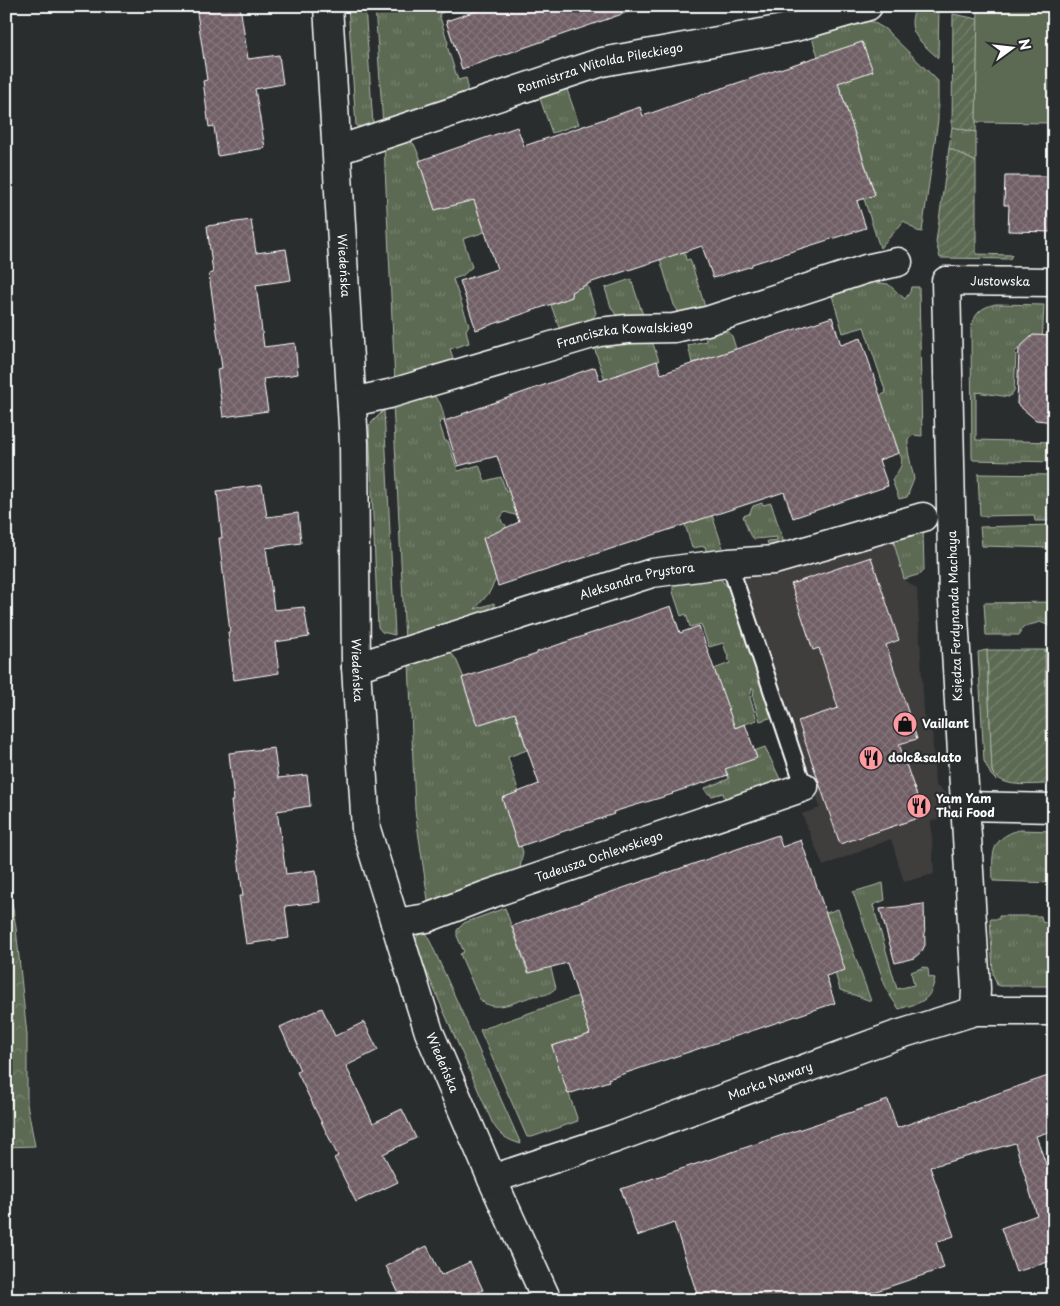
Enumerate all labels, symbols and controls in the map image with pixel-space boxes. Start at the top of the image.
north arrow [988,22,1038,72]
text: N [1013,36,1037,53]
street label: Rotmistrza Witolda Pileckiego [515,38,684,98]
street label: Wiedeńska [334,233,355,298]
street label: Justowska [970,271,1031,290]
street label: Franciszka Kowalskiego [554,314,694,352]
street label: Księdza Ferdynanda Machaya [942,530,966,702]
street label: Aleksandra Prystora [577,558,696,604]
street label: Wiedeńska [348,638,368,703]
shop icon: Vaillant [892,711,918,737]
place label: Vaillant [922,714,969,732]
restaurant icon: dolc&salato [858,745,884,771]
place label: dolc&salato [888,748,961,766]
place label: Yam Yam Thai Food [936,789,995,821]
restaurant icon: Yam Yam Thai Food [906,793,932,819]
street label: Tadeusza Ochlewskiego [533,826,665,886]
street label: Wiedeńska [422,1029,464,1096]
street label: Marka Nawary [725,1057,815,1104]

